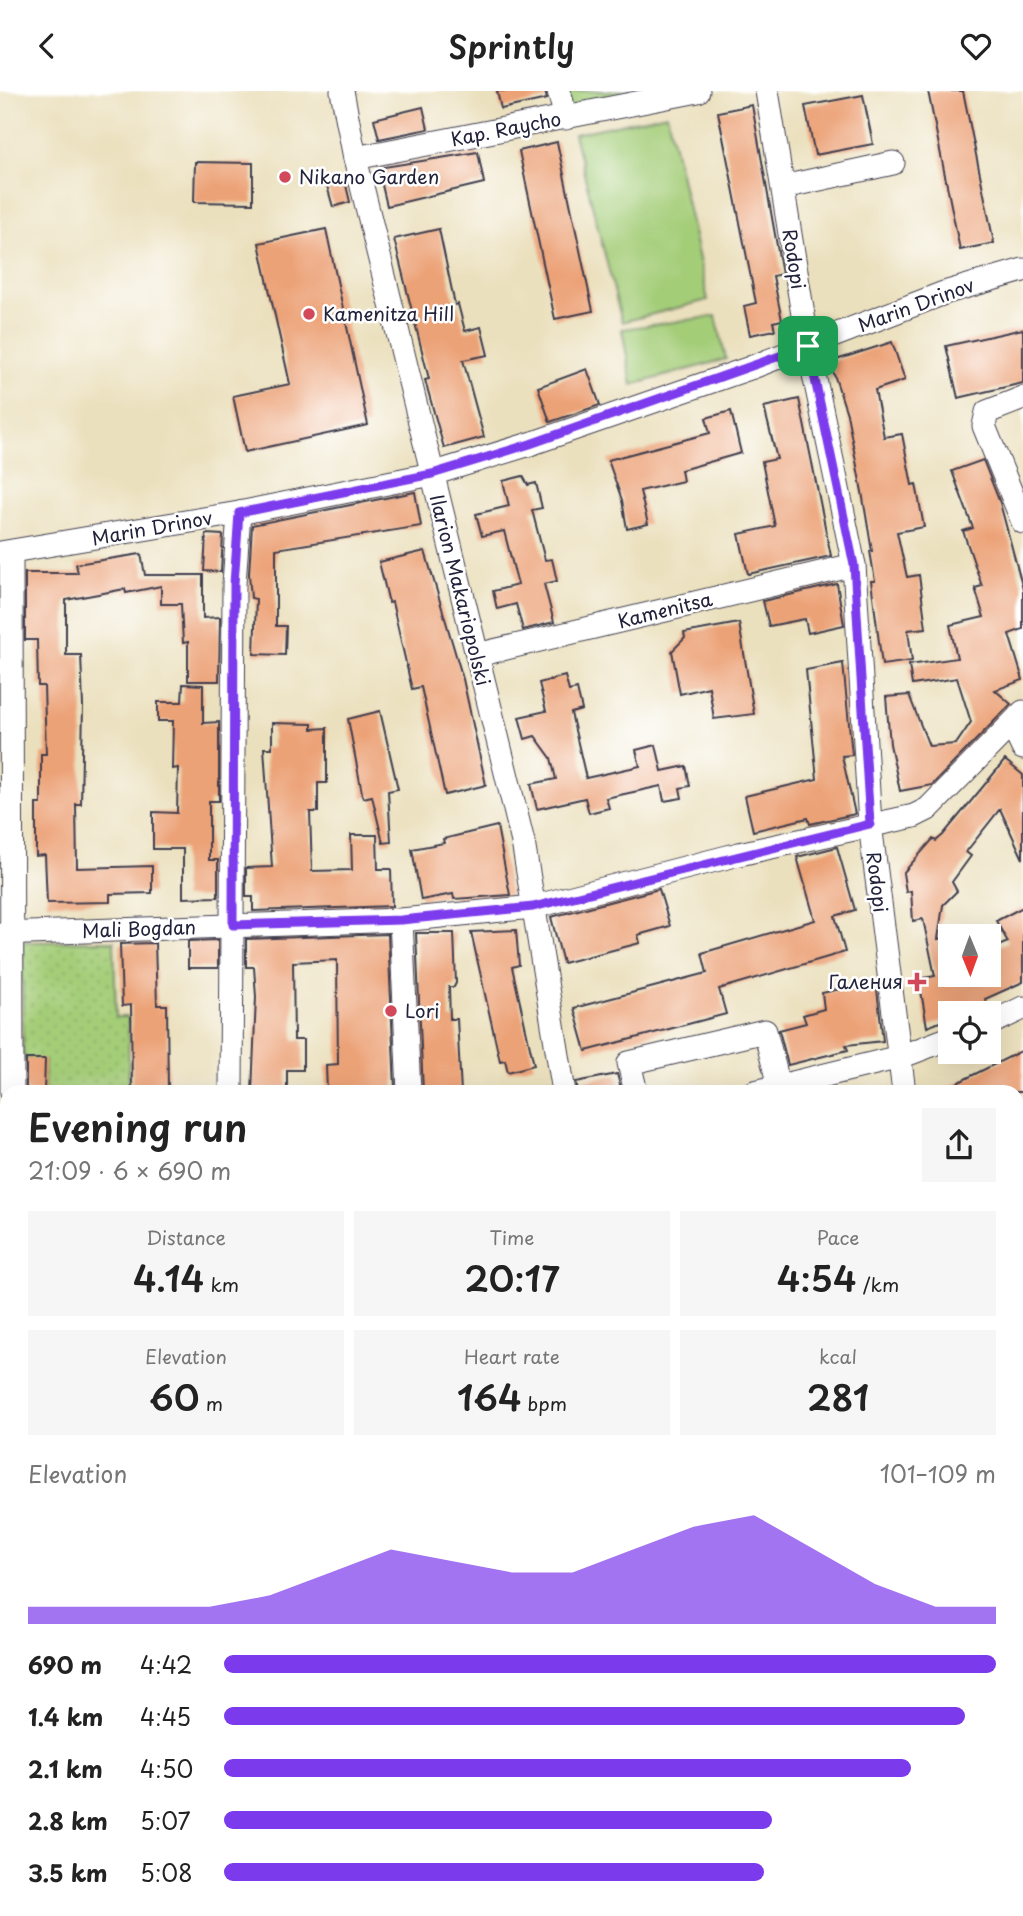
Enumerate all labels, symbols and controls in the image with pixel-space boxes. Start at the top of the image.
text: Sprintly [448,22,575,70]
icon: back [28,27,66,65]
icon: heart [957,27,995,65]
street label: Kap. Raycho [448,104,563,152]
place label: Nikano Garden [299,162,439,190]
marker: Nikano Garden [277,169,293,185]
street label: Rodopi [776,227,814,291]
street label: Marin Drinov [854,270,978,338]
place label: Kamenitza Hill [323,299,454,327]
marker: Kamenitza Hill [301,306,317,322]
pin [778,316,838,376]
icon: arrive [789,327,827,365]
street label: Ilarion Makariopolski [424,491,498,688]
street label: Marin Drinov [89,503,215,551]
street label: Kamenitsa [615,584,715,634]
street label: Rodopi [860,850,896,914]
street label: Mali Bogdan [82,912,196,944]
north arrow [938,924,1001,987]
map controls [938,924,1001,1064]
place label: Галения [828,967,903,995]
marker: Галения [909,974,925,990]
place label: Lori [405,996,440,1024]
button: locate [938,1001,1001,1064]
marker: Lori [383,1003,399,1019]
text: Evening run [28,1098,247,1155]
button: share [922,1108,996,1182]
text: 21:09 · 6 × 690 m [28,1153,231,1188]
text: Distance [146,1223,226,1251]
text: Time [490,1223,534,1251]
text: Pace [817,1223,859,1251]
text: 4.14 [133,1251,204,1304]
text: 20:17 [464,1251,560,1304]
text: 4:54 [777,1251,857,1304]
text: km [204,1270,239,1298]
text: /km [857,1270,899,1298]
text: Elevation [145,1342,227,1370]
text: Heart rate [464,1342,560,1370]
text: kcal [819,1342,857,1370]
text: 60 [149,1370,199,1423]
text: 164 [457,1370,521,1423]
text: 281 [807,1370,869,1423]
text: m [199,1389,223,1417]
text: bpm [521,1389,567,1417]
text: Elevation [28,1456,127,1491]
text: 101–109 m [880,1456,996,1491]
text: 690 m [28,1647,102,1682]
text: 4:42 [140,1647,192,1682]
text: 1.4 km [28,1699,103,1734]
text: 4:45 [140,1699,191,1734]
text: 2.1 km [28,1751,103,1786]
text: 4:50 [140,1751,193,1786]
text: 2.8 km [28,1803,108,1838]
text: 5:07 [140,1803,191,1838]
text: 3.5 km [28,1855,108,1890]
text: 5:08 [140,1855,193,1890]

